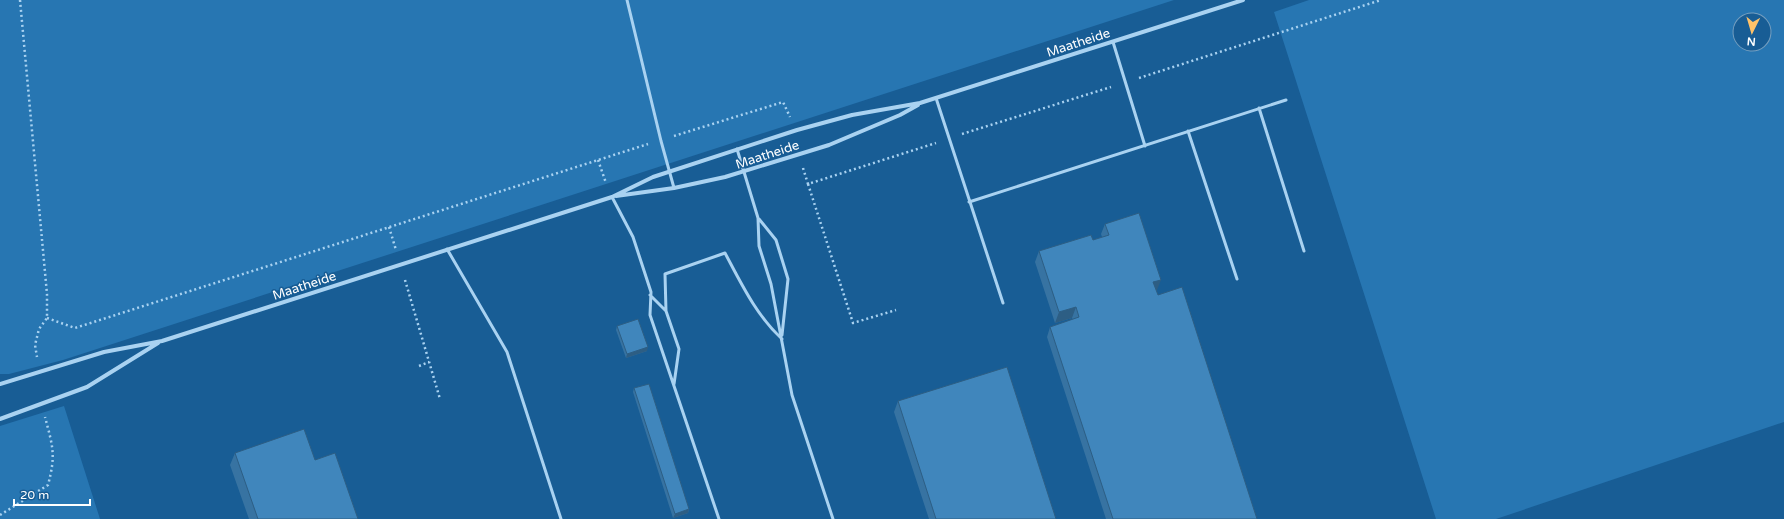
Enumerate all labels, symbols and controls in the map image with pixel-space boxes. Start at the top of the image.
north arrow [1732,12,1772,52]
street label: Maatheide [1044,25,1112,61]
text: N [1746,35,1756,48]
street label: Maatheide [733,137,801,173]
street label: Maatheide [270,268,338,304]
scale bar [14,481,90,507]
text: 20 m [20,488,49,502]

